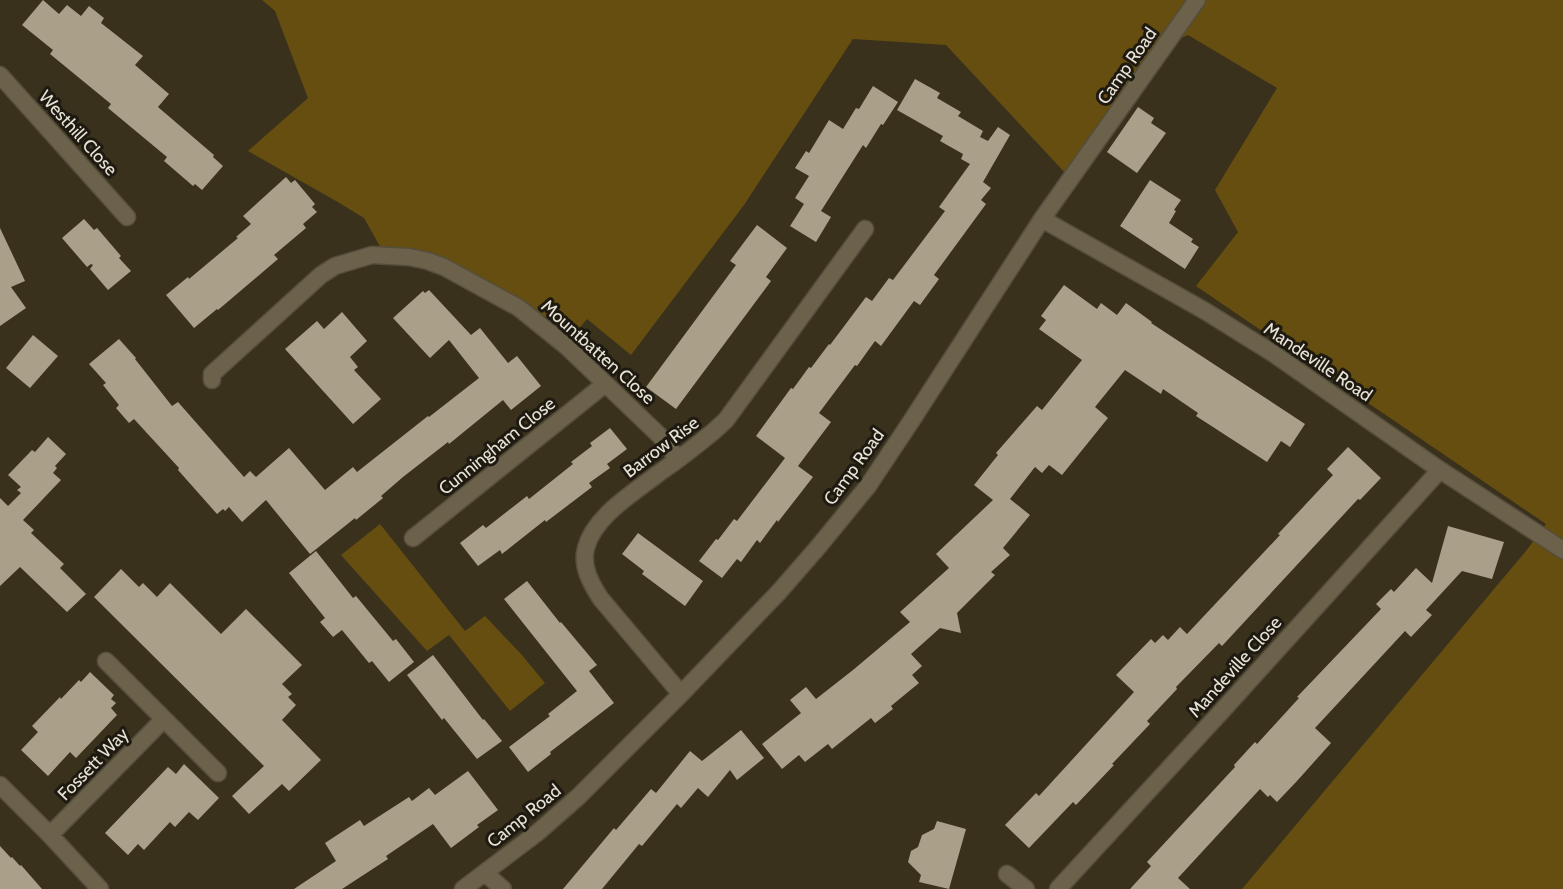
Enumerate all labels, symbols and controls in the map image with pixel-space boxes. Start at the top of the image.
street label: Camp Road [1093,23,1161,109]
street label: Westhill Close [34,86,122,180]
street label: Mountbatten Close [537,295,659,409]
street label: Mandeville Road [1260,318,1376,406]
street label: Cunningham Close [434,392,560,500]
street label: Barrow Rise [619,412,703,482]
street label: Camp Road [819,425,889,509]
street label: Mandeville Close [1184,612,1286,722]
street label: Fossett Way [53,723,133,805]
street label: Camp Road [483,780,565,852]

